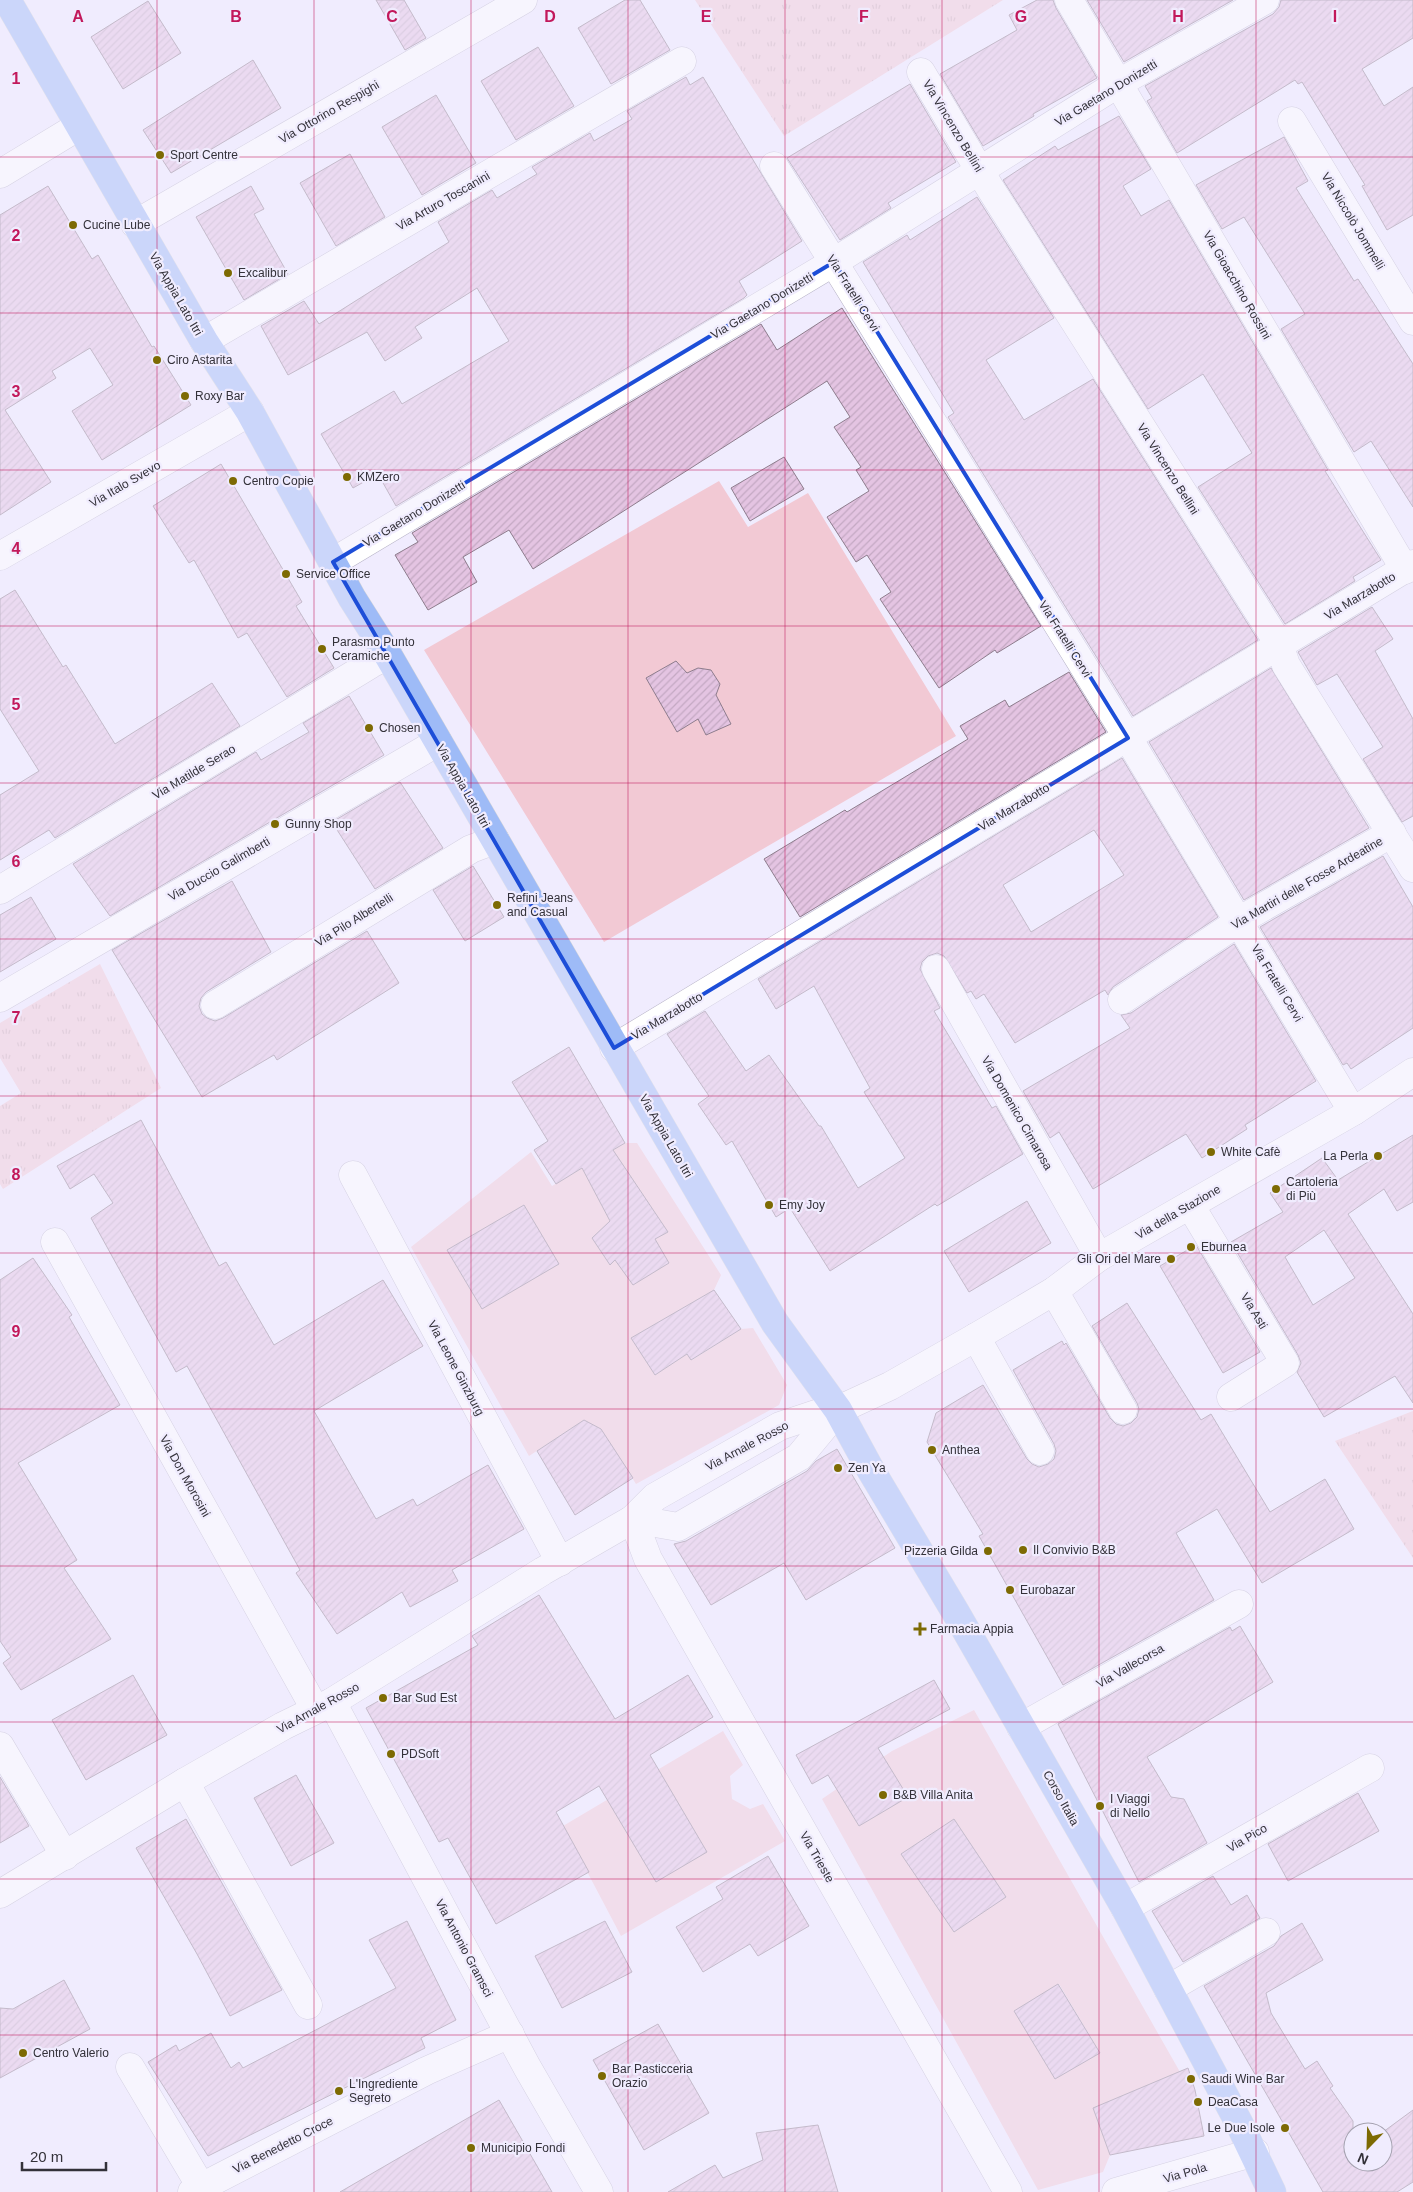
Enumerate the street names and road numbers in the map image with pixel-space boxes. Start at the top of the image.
street label: Via Gaetano Donizetti [1052,57,1160,129]
street label: Via Vincenzo Bellini [920,77,986,175]
street label: Via Ottorino Respighi [276,78,382,146]
street label: Via Arturo Toscanini [394,169,492,233]
street label: Via Niccolò Jommelli [1319,170,1387,272]
street label: Via Gioacchino Rossini [1200,228,1274,342]
street label: Via Appia Lato Itri [146,250,206,338]
street label: Via Fratelli Cervi [824,252,882,334]
street label: Via Gaetano Donizetti [708,270,816,342]
street label: Via Vincenzo Bellini [1134,421,1202,517]
street label: Via Italo Svevo [87,458,163,510]
street label: Via Gaetano Donizetti [360,478,468,550]
street label: Via Marzabotto [1322,569,1398,623]
street label: Via Fratelli Cervi [1036,598,1094,680]
street label: Via Matilde Serao [150,741,238,802]
street label: Via Appia Lato Itri [433,742,493,830]
street label: Via Marzabotto [976,780,1052,834]
street label: Via Duccio Galimberti [166,834,272,904]
street label: Via Martiri delle Fosse Ardeatine [1229,834,1385,932]
street label: Via Pilo Albertelli [312,890,396,950]
street label: Via Fratelli Cervi [1248,942,1306,1024]
street label: Via Marzabotto [629,989,705,1043]
street label: Via Domenico Cimarosa [979,1054,1056,1173]
street label: Via Appia Lato Itri [636,1092,696,1180]
street label: Via della Stazione [1133,1182,1223,1242]
street label: Via Asti [1238,1290,1270,1332]
street label: Via Leone Ginzburg [425,1318,487,1418]
street label: Via Arnale Rosso [703,1418,791,1474]
street label: Via Don Morosini [157,1433,213,1519]
street label: Via Vallecorsa [1094,1641,1167,1691]
street label: Via Arnale Rosso [274,1679,362,1736]
street label: Corso Italia [1040,1768,1082,1828]
street label: Via Pico [1225,1821,1270,1855]
street label: Via Trieste [797,1829,837,1885]
street label: Via Antonio Gramsci [432,1897,496,1999]
street label: Via Benedetto Croce [231,2114,336,2176]
street label: Via Pola [1162,2160,1209,2186]

